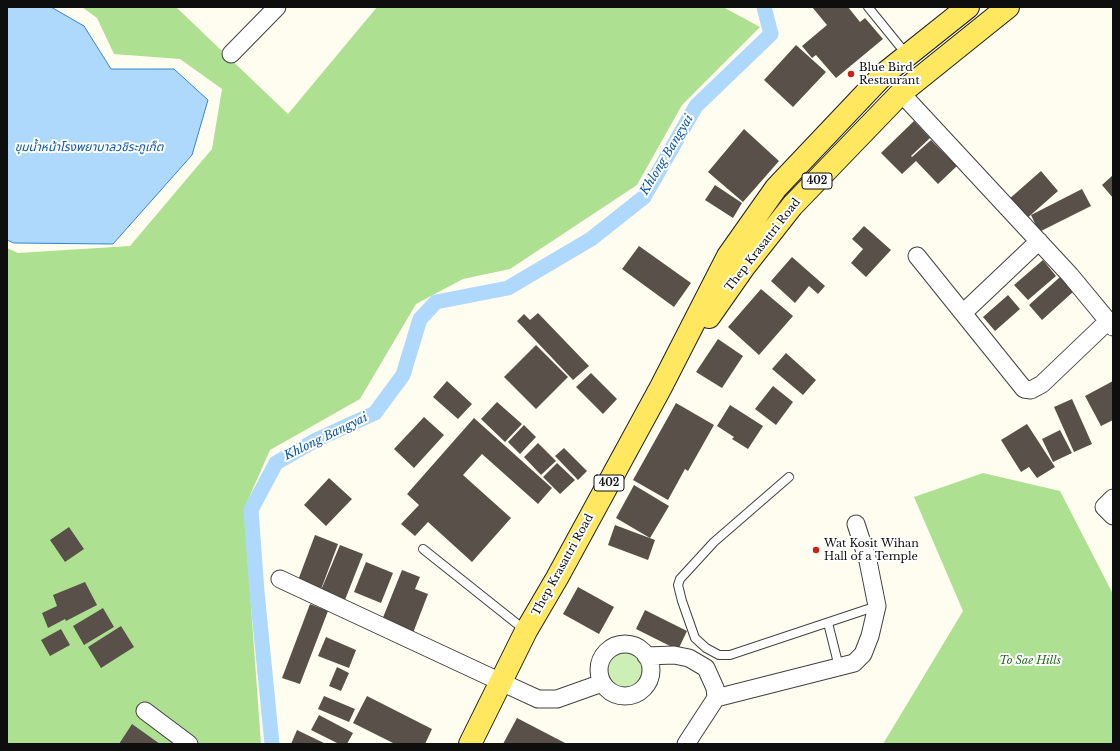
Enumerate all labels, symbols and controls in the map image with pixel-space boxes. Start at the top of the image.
place label: Blue Bird Restaurant [859,61,920,87]
marker: Blue Bird Restaurant [846,69,856,79]
water label: Khlong Bangyai [637,112,697,198]
water label: ขุมน้ำหน้าโรงพยาบาลวชิระภูเก็ต [15,141,163,155]
road number: 402 [802,173,832,189]
street label: Thep Krasattri Road [723,196,803,294]
water label: Khlong Bangyai [282,411,370,463]
road number: 402 [594,475,624,491]
street label: Thep Krasattri Road [530,512,596,618]
place label: Wat Kosit Wihan Hall of a Temple [824,537,919,563]
marker: Wat Kosit Wihan Hall of a Temple [811,545,821,555]
park label: To Sae Hills [999,654,1061,668]

